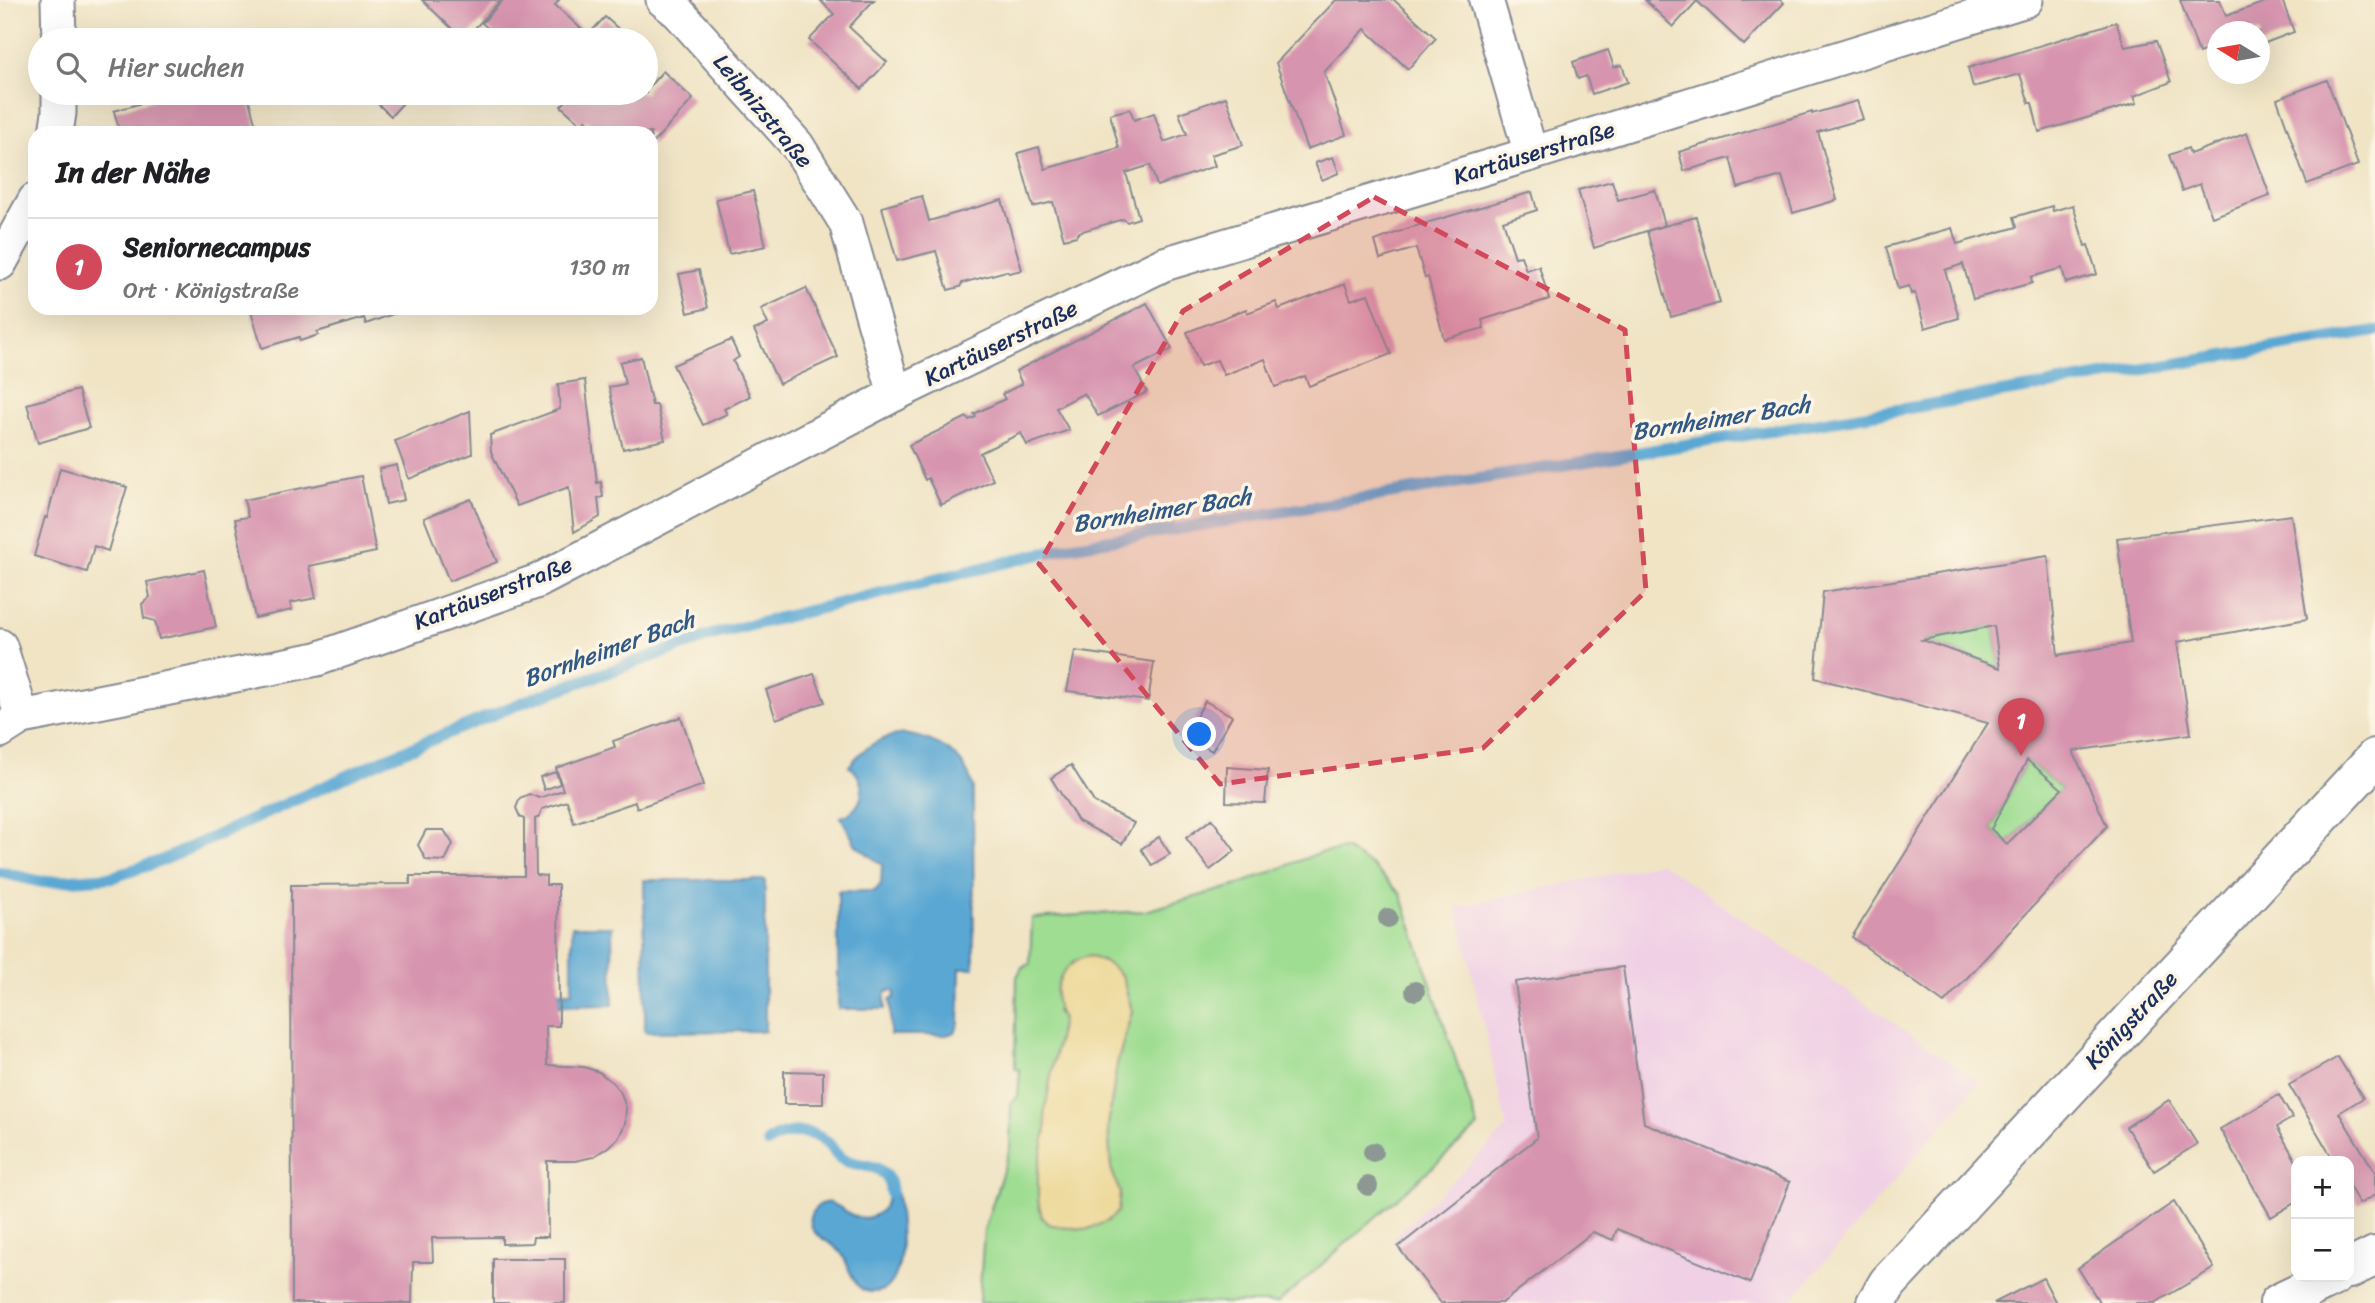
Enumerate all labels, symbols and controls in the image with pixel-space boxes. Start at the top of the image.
north arrow [2207,21,2270,84]
search box [28,28,658,105]
text: Hier suchen [108,44,244,90]
street label: Leibnizstraße [702,44,824,178]
icon: search [52,48,90,86]
street label: Kartäuserstraße [1448,109,1620,197]
text: In der Nähe [56,145,210,199]
text: Seniornecampus [123,224,311,270]
text: 1 [74,247,84,288]
text: 130 m [569,247,630,288]
text: Ort · Königstraße [123,270,299,311]
street label: Kartäuserstraße [917,288,1085,398]
water label: Bornheimer Bach [1629,383,1816,453]
water label: Bornheimer Bach [1070,475,1257,545]
street label: Kartäuserstraße [408,544,579,642]
water label: Bornheimer Bach [517,598,703,700]
pin: 1 [1998,698,2044,756]
your location [1182,717,1216,751]
street label: Königstraße [2074,961,2188,1079]
map controls [2291,1156,2354,1282]
button: + [2291,1156,2354,1219]
button: − [2291,1219,2354,1282]

